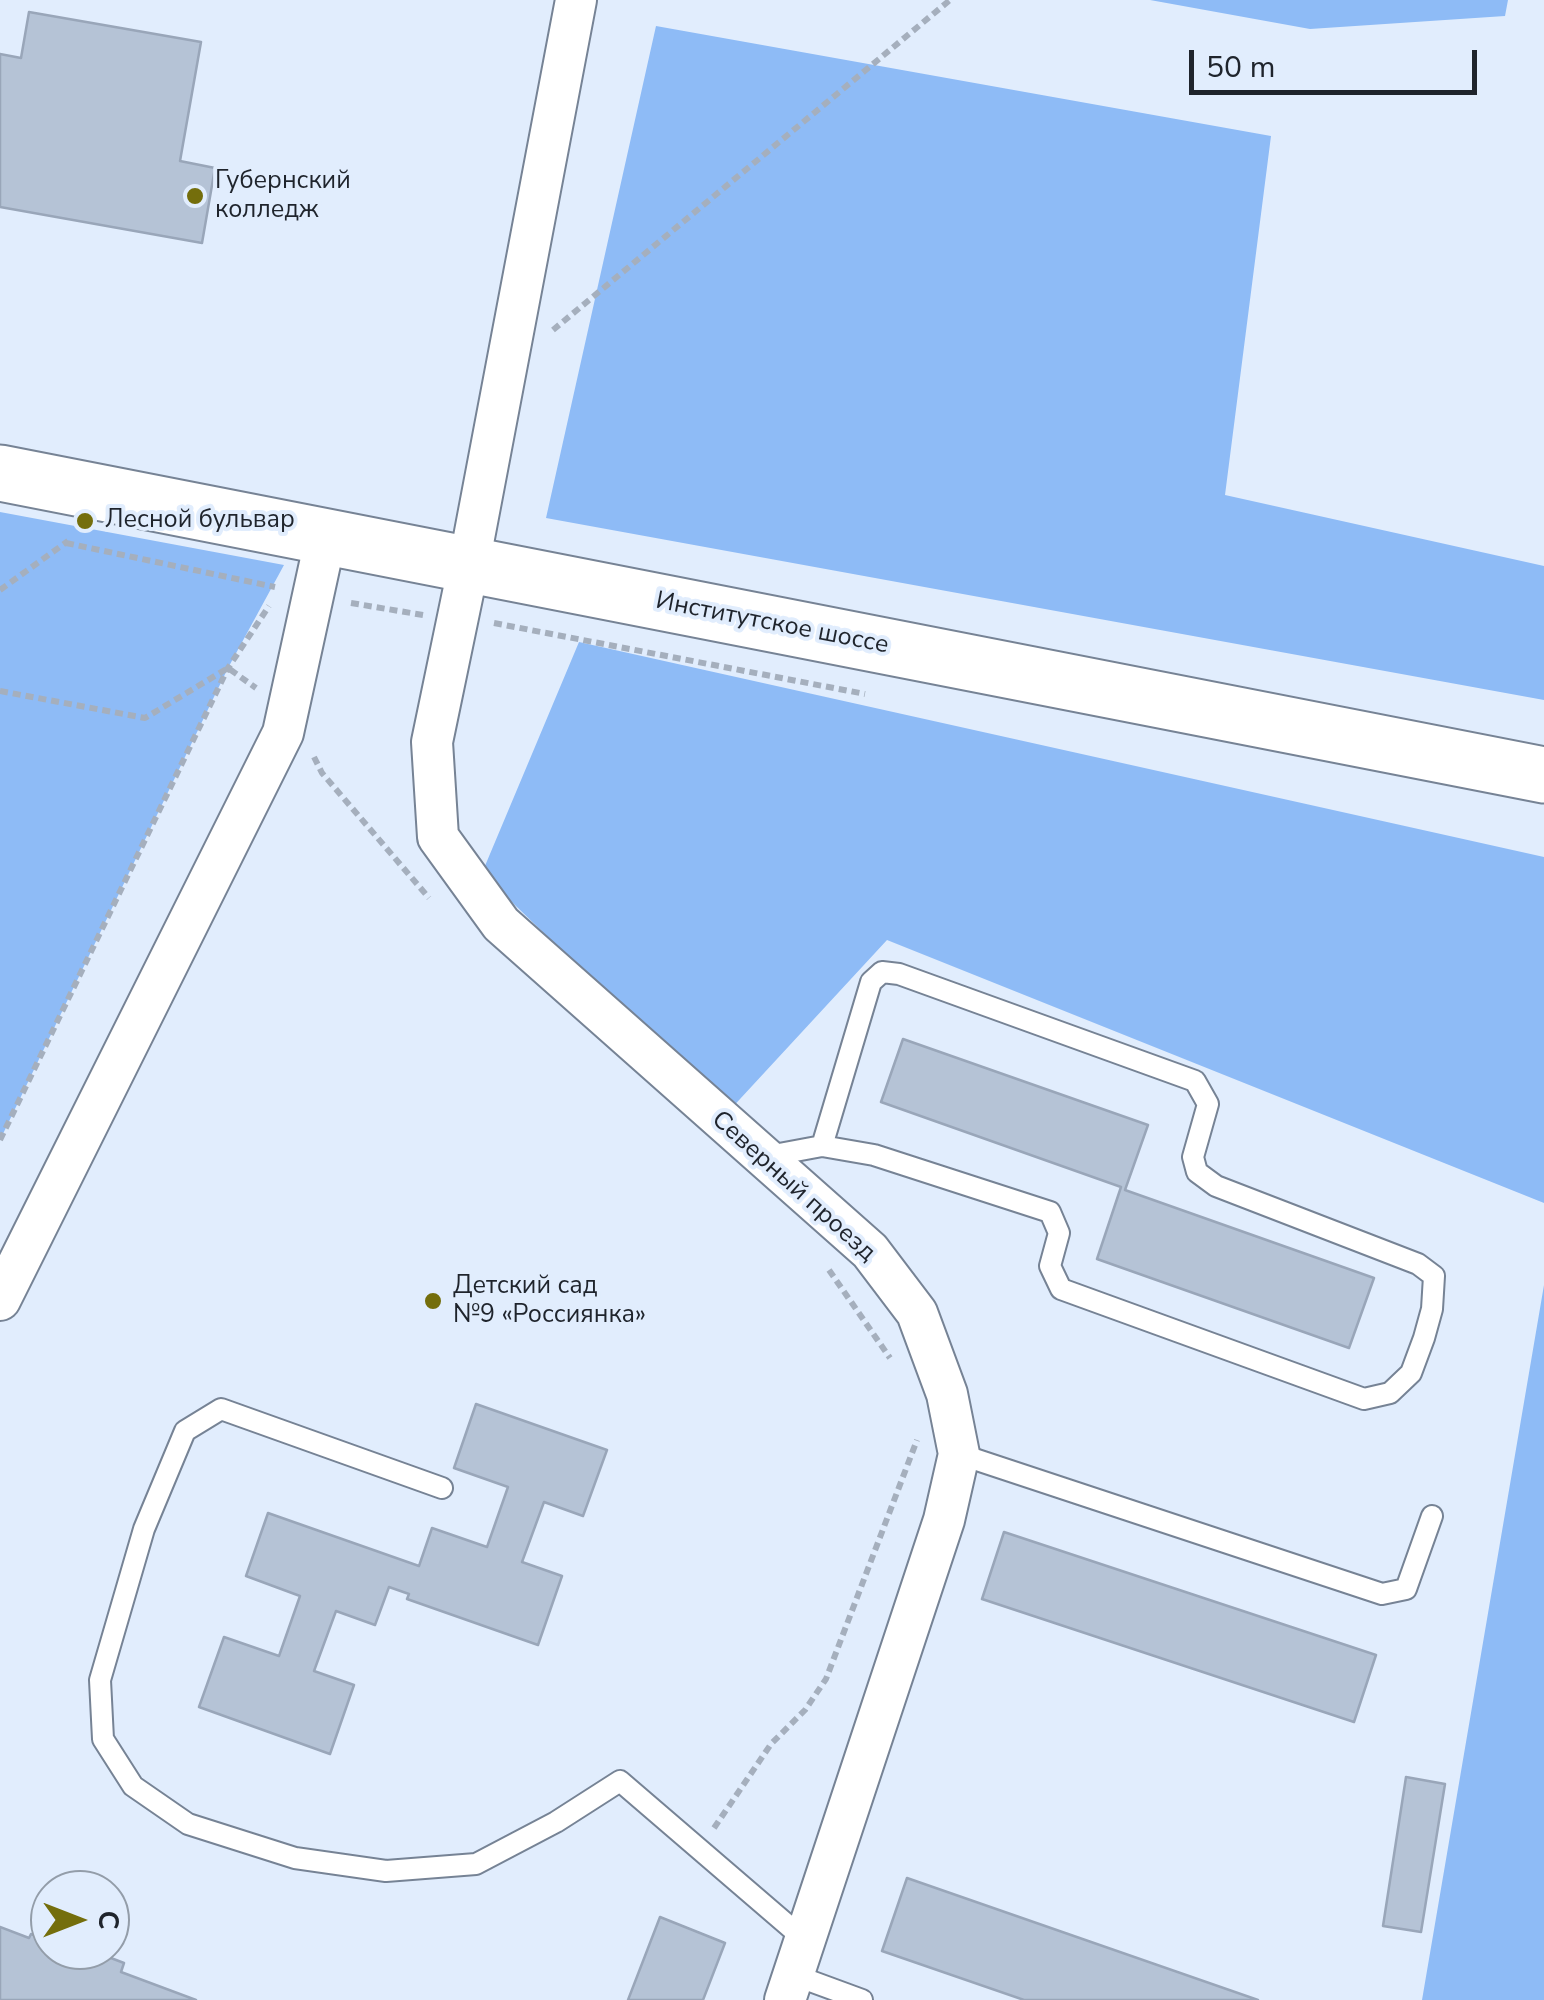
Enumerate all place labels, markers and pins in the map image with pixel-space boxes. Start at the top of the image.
place label: Губернский колледж [215,167,351,226]
marker: Губернский колледж [184,185,206,207]
place label: Лесной бульвар [105,506,295,536]
marker: Лесной бульвар [74,510,96,532]
place label: Детcкий сад №9 «Россиянка» [453,1272,646,1331]
marker: Детcкий сад №9 «Россиянка» [422,1290,444,1312]

